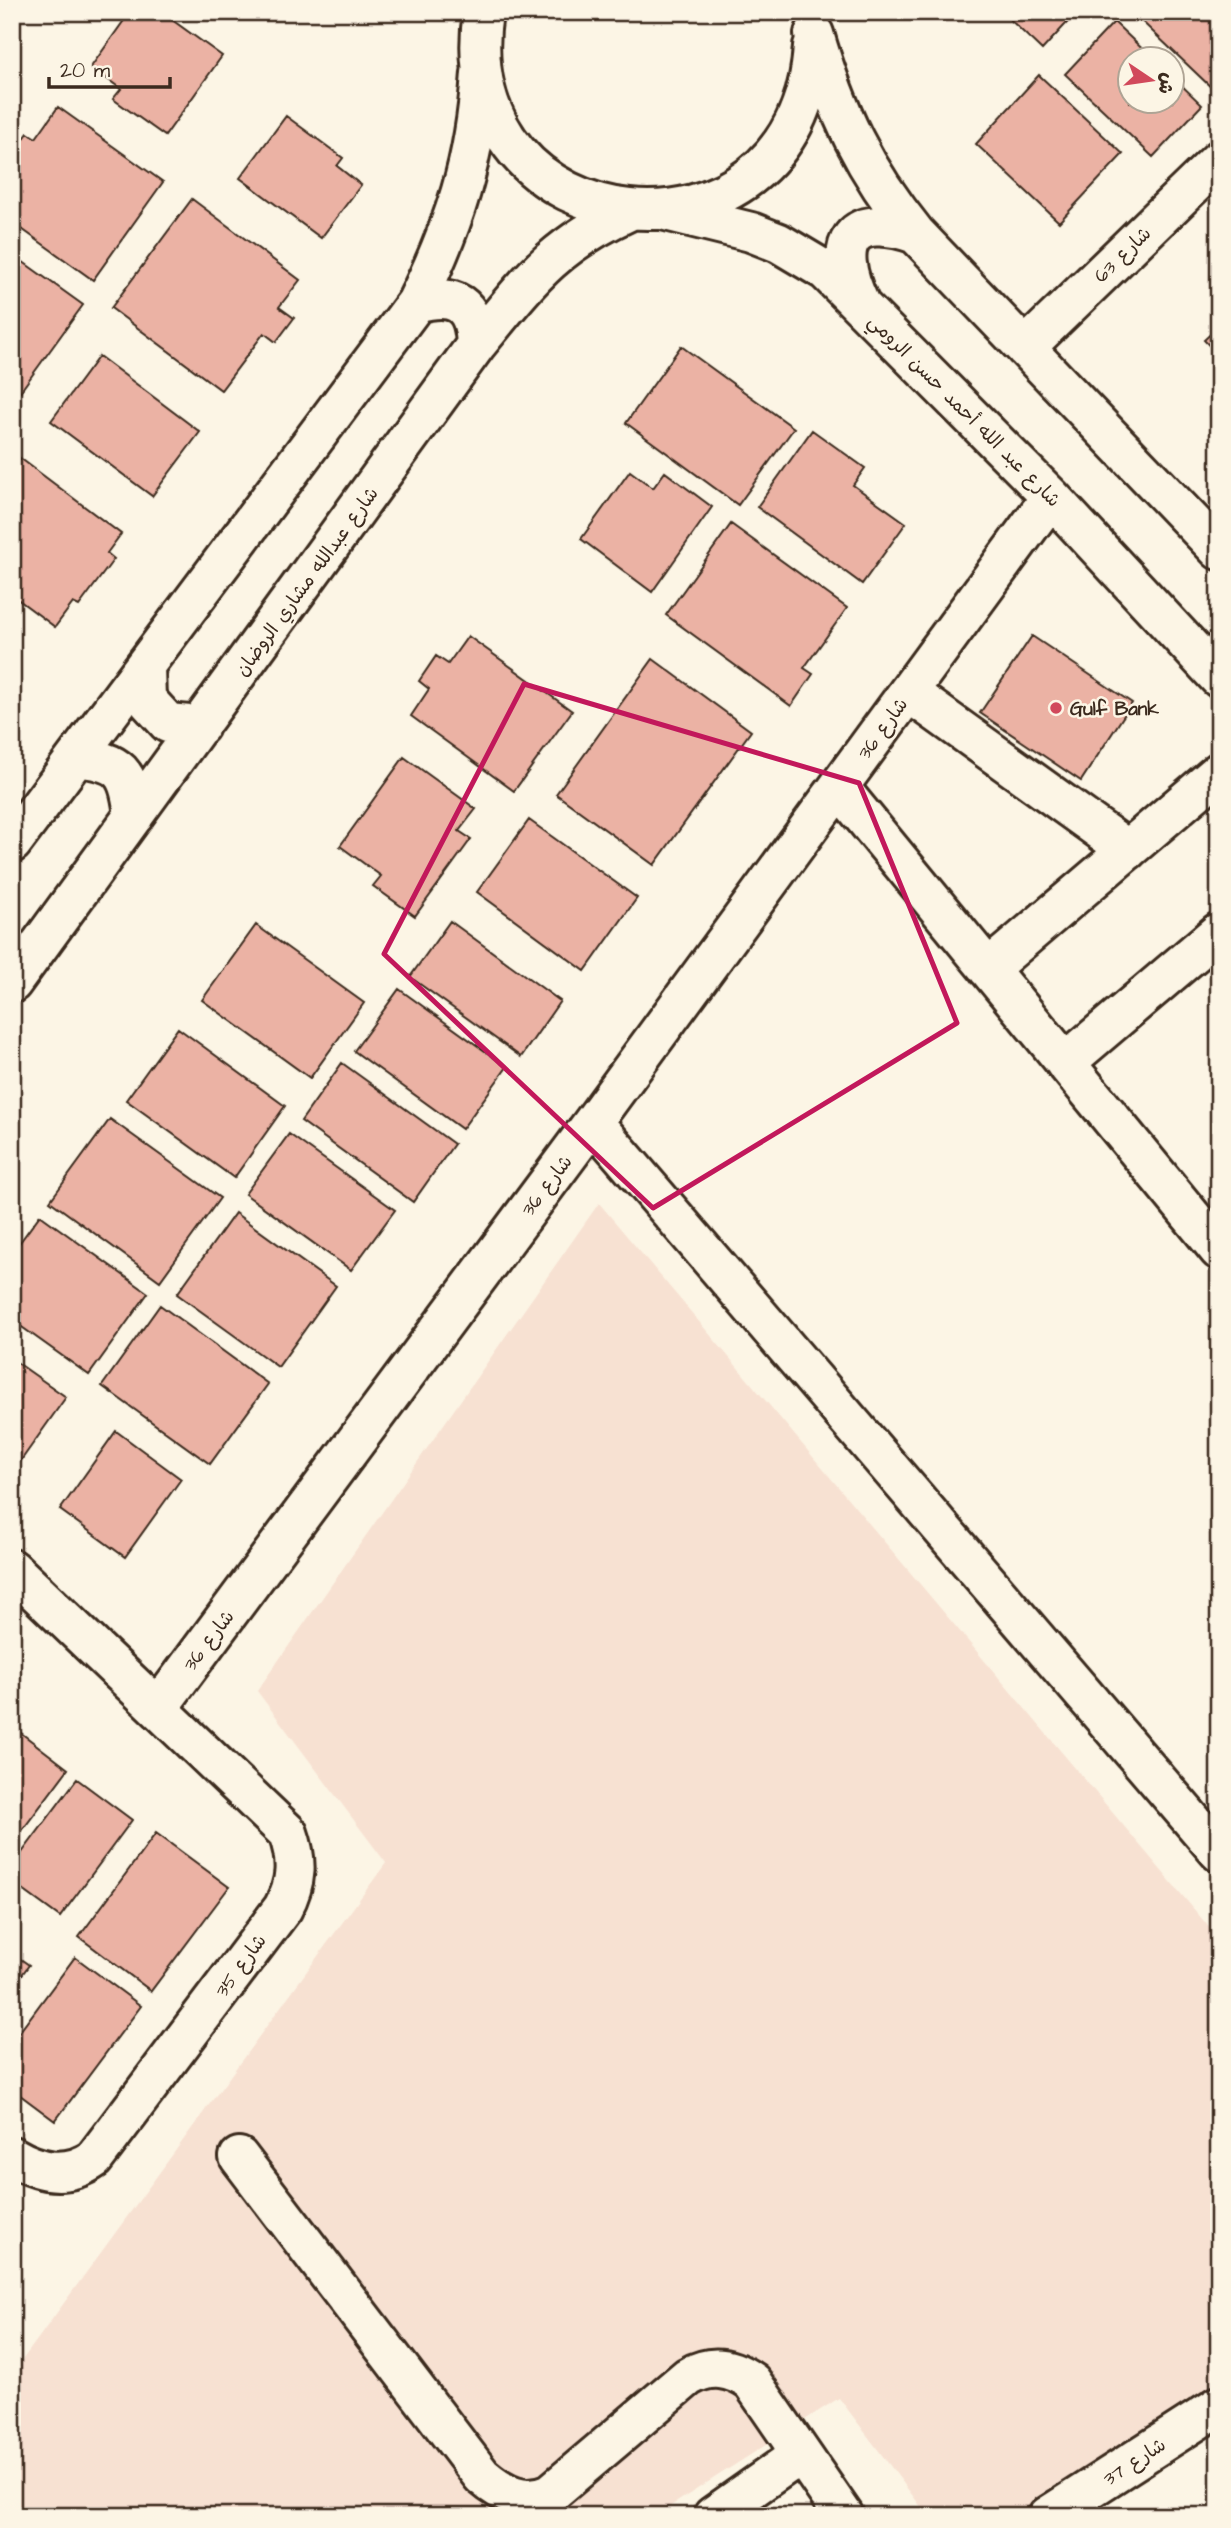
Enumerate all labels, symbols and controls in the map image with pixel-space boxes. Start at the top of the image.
scale bar [49,46,170,90]
north arrow [1116,46,1186,116]
text: 20 m [60,56,111,85]
text: ش [1151,70,1182,97]
street label: شارع 63 [1088,221,1158,289]
street label: شارع عبد الله أحمد حسن الرومي [860,309,1066,515]
street label: شارع عبدالله مشاري الروضان [229,482,385,682]
street label: شارع 36 [852,692,915,765]
place label: Gulf Bank [1070,696,1159,723]
marker: Gulf Bank [1048,700,1064,716]
street label: شارع 36 [515,1150,579,1222]
street label: شارع 36 [177,1605,241,1677]
street label: شارع 35 [209,1929,273,2003]
street label: شارع 37 [1098,2432,1172,2493]

